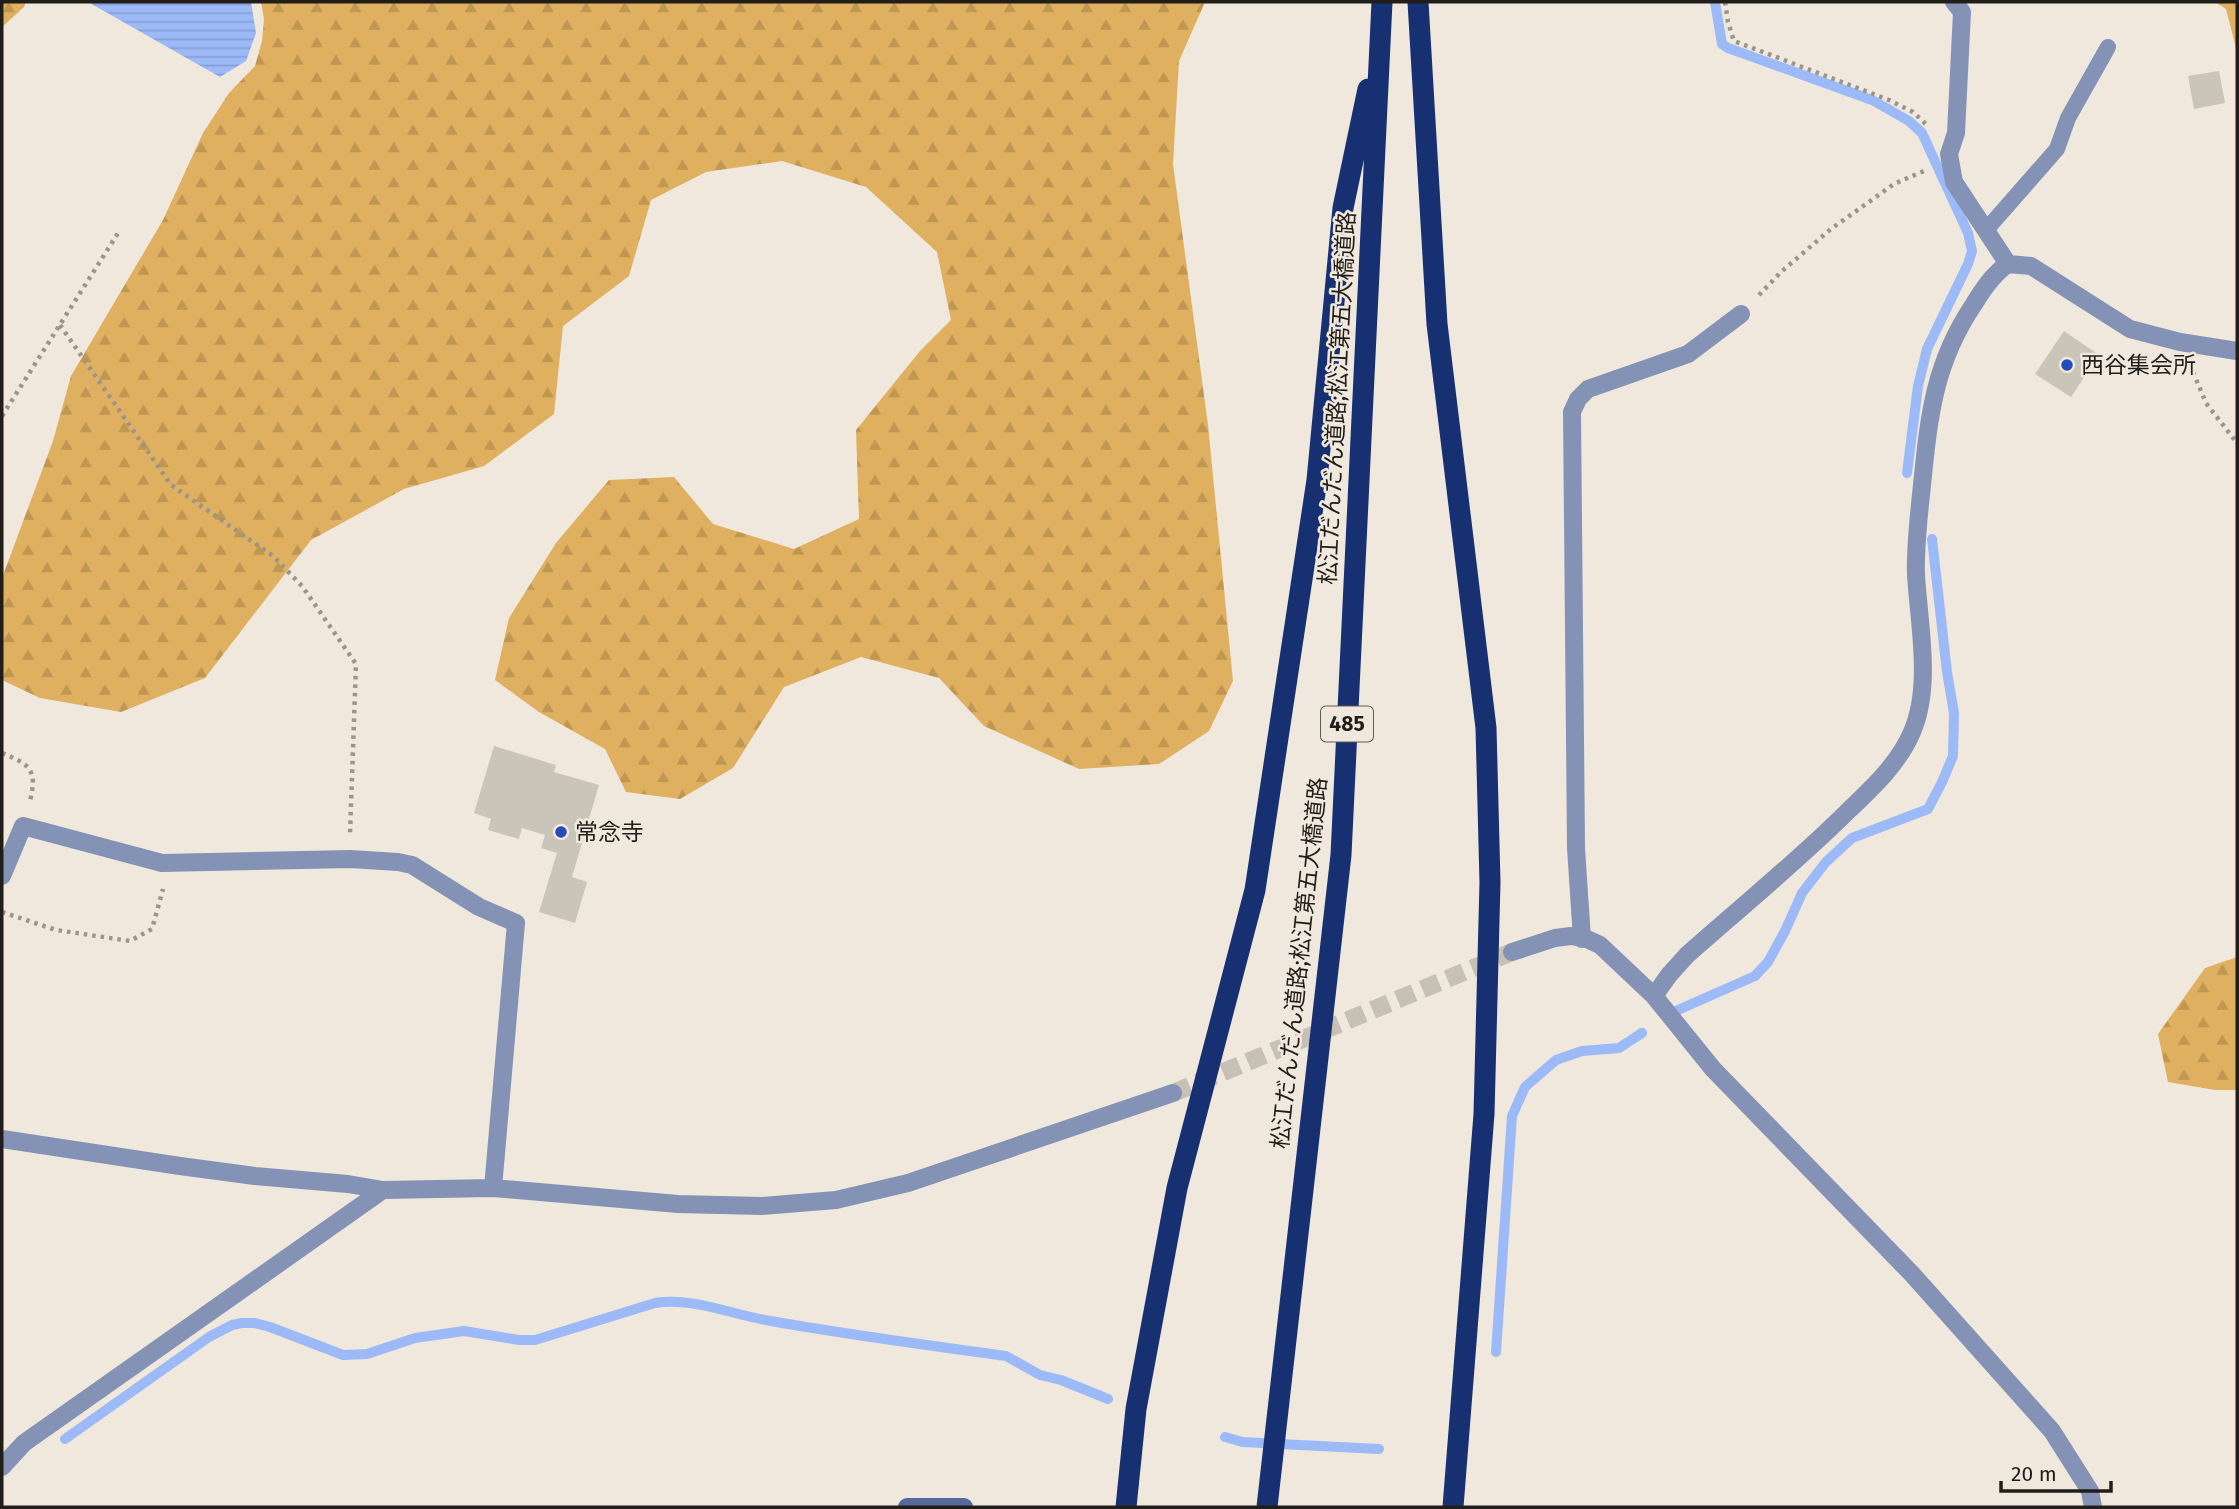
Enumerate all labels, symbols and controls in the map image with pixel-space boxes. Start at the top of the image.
street label: 松江だんだん道路;松江第五大橋道路 [1313,211,1361,585]
place label: 西谷集会所 [2081,351,2196,379]
marker: 西谷集会所 [2059,357,2075,373]
road number: 485 [1321,706,1373,742]
street label: 松江だんだん道路;松江第五大橋道路 [1266,776,1332,1150]
place label: 常念寺 [575,818,644,846]
marker: 常念寺 [553,824,569,840]
scale bar [2001,1450,2111,1494]
text: 20 m [2011,1461,2057,1487]

